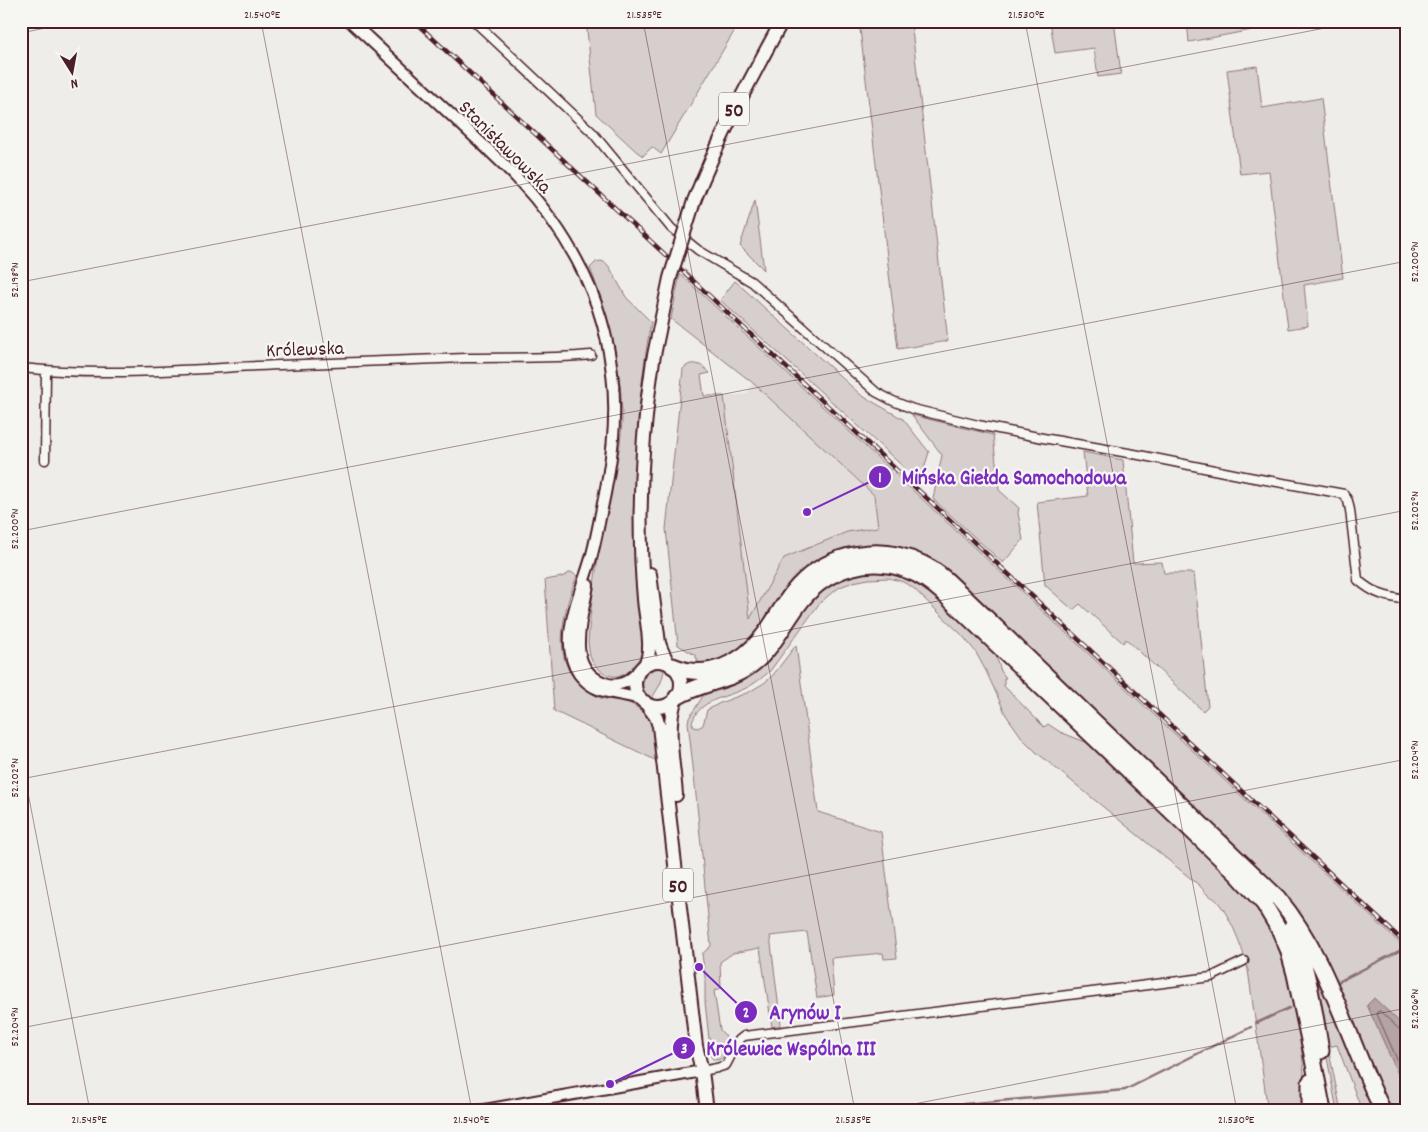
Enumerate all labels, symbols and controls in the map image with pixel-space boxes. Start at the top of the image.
text: 21.540°E [244,7,281,24]
text: 21.535°E [626,7,662,24]
text: 21.530°E [1008,7,1045,24]
north arrow [48,48,98,98]
text: N [69,72,79,93]
road number: 50 [719,92,749,126]
street label: Stanisławowska [451,95,557,202]
text: 52.200°N [1407,241,1424,282]
text: 52.198°N [7,262,24,298]
street label: Królewska [266,336,345,366]
callout: Mińska Giełda Samochodowa [867,459,1137,495]
text: Mińska Giełda Samochodowa [902,465,1127,495]
text: 1 [878,468,882,490]
text: 52.202°N [1407,491,1424,531]
text: 52.200°N [7,508,24,549]
text: 52.204°N [1407,740,1424,780]
text: 52.202°N [7,758,24,798]
road number: 50 [663,868,693,902]
text: 52.206°N [1407,989,1424,1029]
callout: Arynów I [734,994,850,1030]
text: Arynów I [769,1000,841,1030]
text: 2 [743,1003,749,1025]
text: 52.204°N [7,1007,24,1047]
callout: Królewiec Wspólna III [671,1030,886,1066]
text: Królewiec Wspólna III [706,1036,876,1066]
text: 3 [681,1039,688,1061]
text: 21.545°E [71,1112,107,1129]
text: 21.540°E [453,1112,490,1129]
text: 21.535°E [835,1112,871,1129]
text: 21.530°E [1218,1112,1255,1129]

